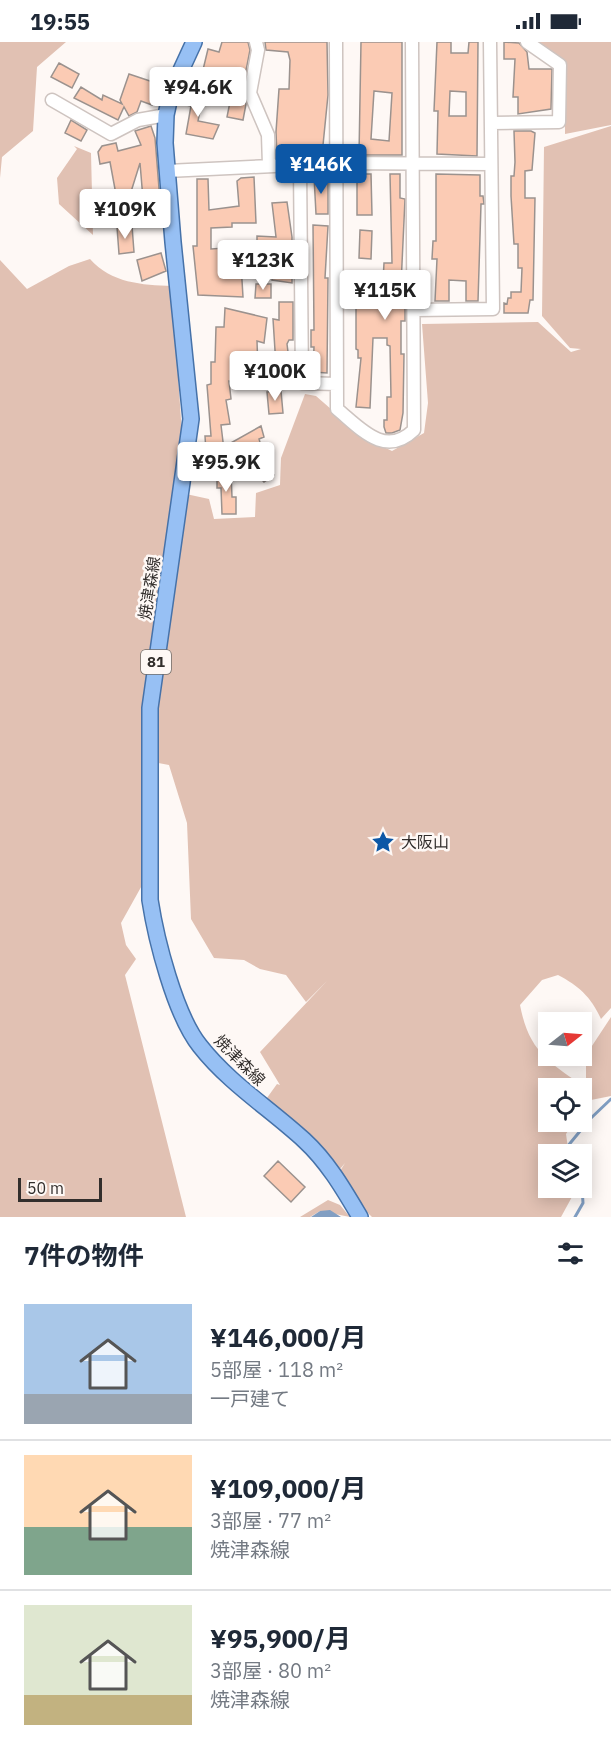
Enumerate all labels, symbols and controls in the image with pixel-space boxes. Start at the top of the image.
text: 19:55 [30,7,90,36]
pin: ¥94.6K [149,67,247,118]
text: ¥94.6K [163,73,233,100]
pin: ¥146K [279,144,363,195]
text: ¥146K [290,150,352,177]
pin: ¥109K [83,189,167,240]
text: ¥109K [94,195,156,222]
pin: ¥123K [221,240,305,291]
text: ¥123K [232,246,294,273]
pin: ¥115K [343,270,427,321]
text: ¥115K [354,276,416,303]
pin: ¥100K [233,351,317,402]
text: ¥100K [244,357,306,384]
pin: ¥95.9K [177,442,275,493]
text: ¥95.9K [191,448,261,475]
street label: 焼津森線 [134,555,164,621]
road number: 81 [141,650,171,674]
place icon: 大阪山 [370,829,396,855]
place label: 大阪山 [401,832,449,852]
north arrow [538,1012,592,1066]
map controls [538,1012,592,1198]
street label: 焼津森線 [210,1030,270,1090]
button: locate [538,1078,592,1132]
button: layers [538,1144,592,1198]
scale bar [18,1175,102,1202]
text: 50 m [27,1178,64,1198]
icon: filters [554,1237,587,1270]
text: 7件の物件 [24,1238,144,1272]
text: ¥146,000/月 [210,1320,367,1354]
icon: home [72,1328,144,1400]
text: 5部屋 · 118 m² [210,1356,343,1383]
text: 一戸建て [210,1385,290,1412]
text: ¥109,000/月 [210,1471,367,1505]
icon: home [72,1479,144,1551]
text: 3部屋 · 77 m² [210,1507,331,1534]
text: 焼津森線 [210,1536,290,1563]
text: ¥95,900/月 [210,1621,351,1655]
icon: home [72,1629,144,1701]
text: 3部屋 · 80 m² [210,1657,331,1684]
text: 焼津森線 [210,1686,290,1713]

